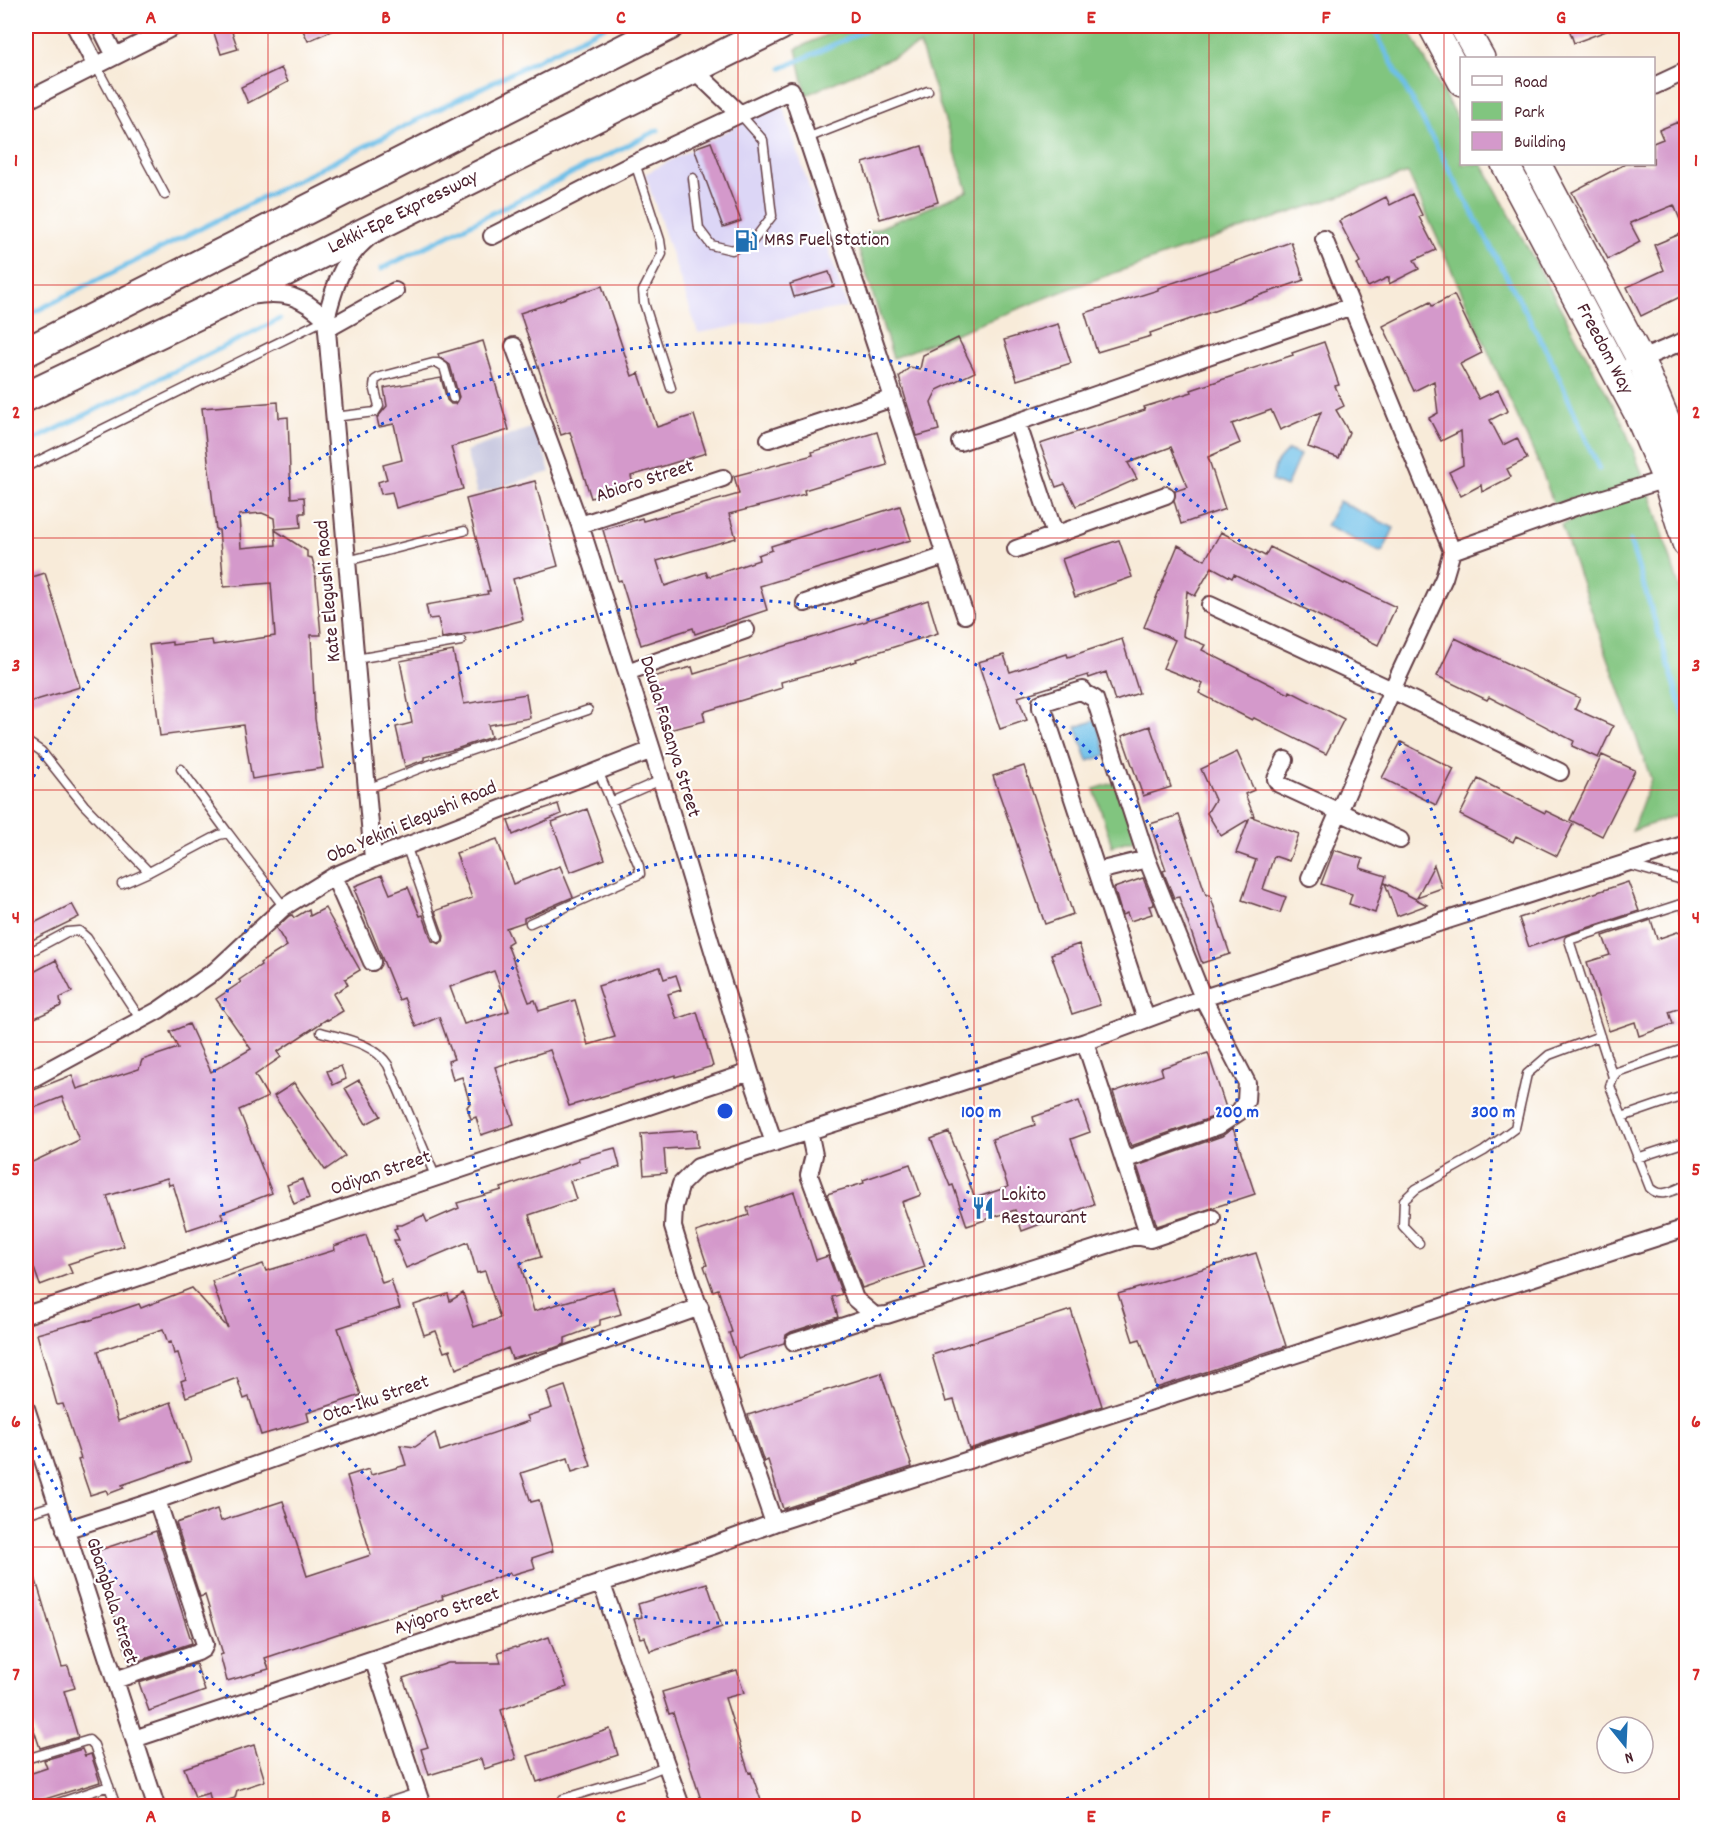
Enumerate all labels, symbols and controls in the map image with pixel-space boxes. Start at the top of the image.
text: A [146,5,157,33]
text: B [381,5,391,33]
text: C [616,5,626,33]
text: D [851,5,862,33]
text: E [1086,5,1096,33]
text: F [1322,5,1332,33]
text: G [1556,5,1566,33]
legend [1460,57,1655,165]
text: Road [1514,71,1548,96]
text: Park [1514,101,1545,126]
text: Building [1514,131,1566,156]
text: 1 [14,148,18,176]
text: 1 [1694,148,1698,176]
street label: Lekki-Epe Expressway [323,163,484,262]
place label: MRS Fuel Station [764,227,889,255]
fuel station icon: MRS Fuel Station [733,228,759,254]
street label: Freedom Way [1568,299,1640,401]
text: 2 [12,400,20,428]
text: 2 [1692,400,1700,428]
street label: Abioro Street [592,453,698,511]
street label: Kate Elegushi Road [309,519,349,663]
text: 3 [12,653,20,681]
street label: Dauda Fasanya Street [631,653,707,821]
text: 3 [1692,653,1700,681]
street label: Oba Yekini Elegushi Road [322,774,502,872]
text: 4 [12,905,20,933]
text: 4 [1692,905,1700,933]
centre of rings [715,1101,735,1121]
text: 100 m [961,1101,1001,1126]
text: 200 m [1215,1101,1259,1126]
text: 300 m [1471,1101,1515,1126]
street label: Odiyan Street [327,1144,435,1204]
text: 5 [11,1157,21,1185]
text: 5 [1691,1157,1701,1185]
place label: Lokito Restaurant [1001,1182,1087,1233]
restaurant icon: Lokito Restaurant [970,1195,996,1221]
street label: Ota-Iku Street [319,1369,433,1431]
text: 6 [11,1409,21,1437]
text: 6 [1691,1409,1701,1437]
street label: Gbangbala Street [77,1534,145,1668]
street label: Ayigoro Street [391,1581,503,1643]
text: 7 [12,1662,20,1690]
text: 7 [1692,1662,1700,1690]
north arrow [1595,1715,1655,1775]
text: N [1621,1745,1636,1769]
text: A [146,1804,157,1832]
text: B [381,1804,391,1832]
text: C [616,1804,626,1832]
text: D [851,1804,862,1832]
text: E [1086,1804,1096,1832]
text: F [1322,1804,1332,1832]
text: G [1556,1804,1566,1832]

